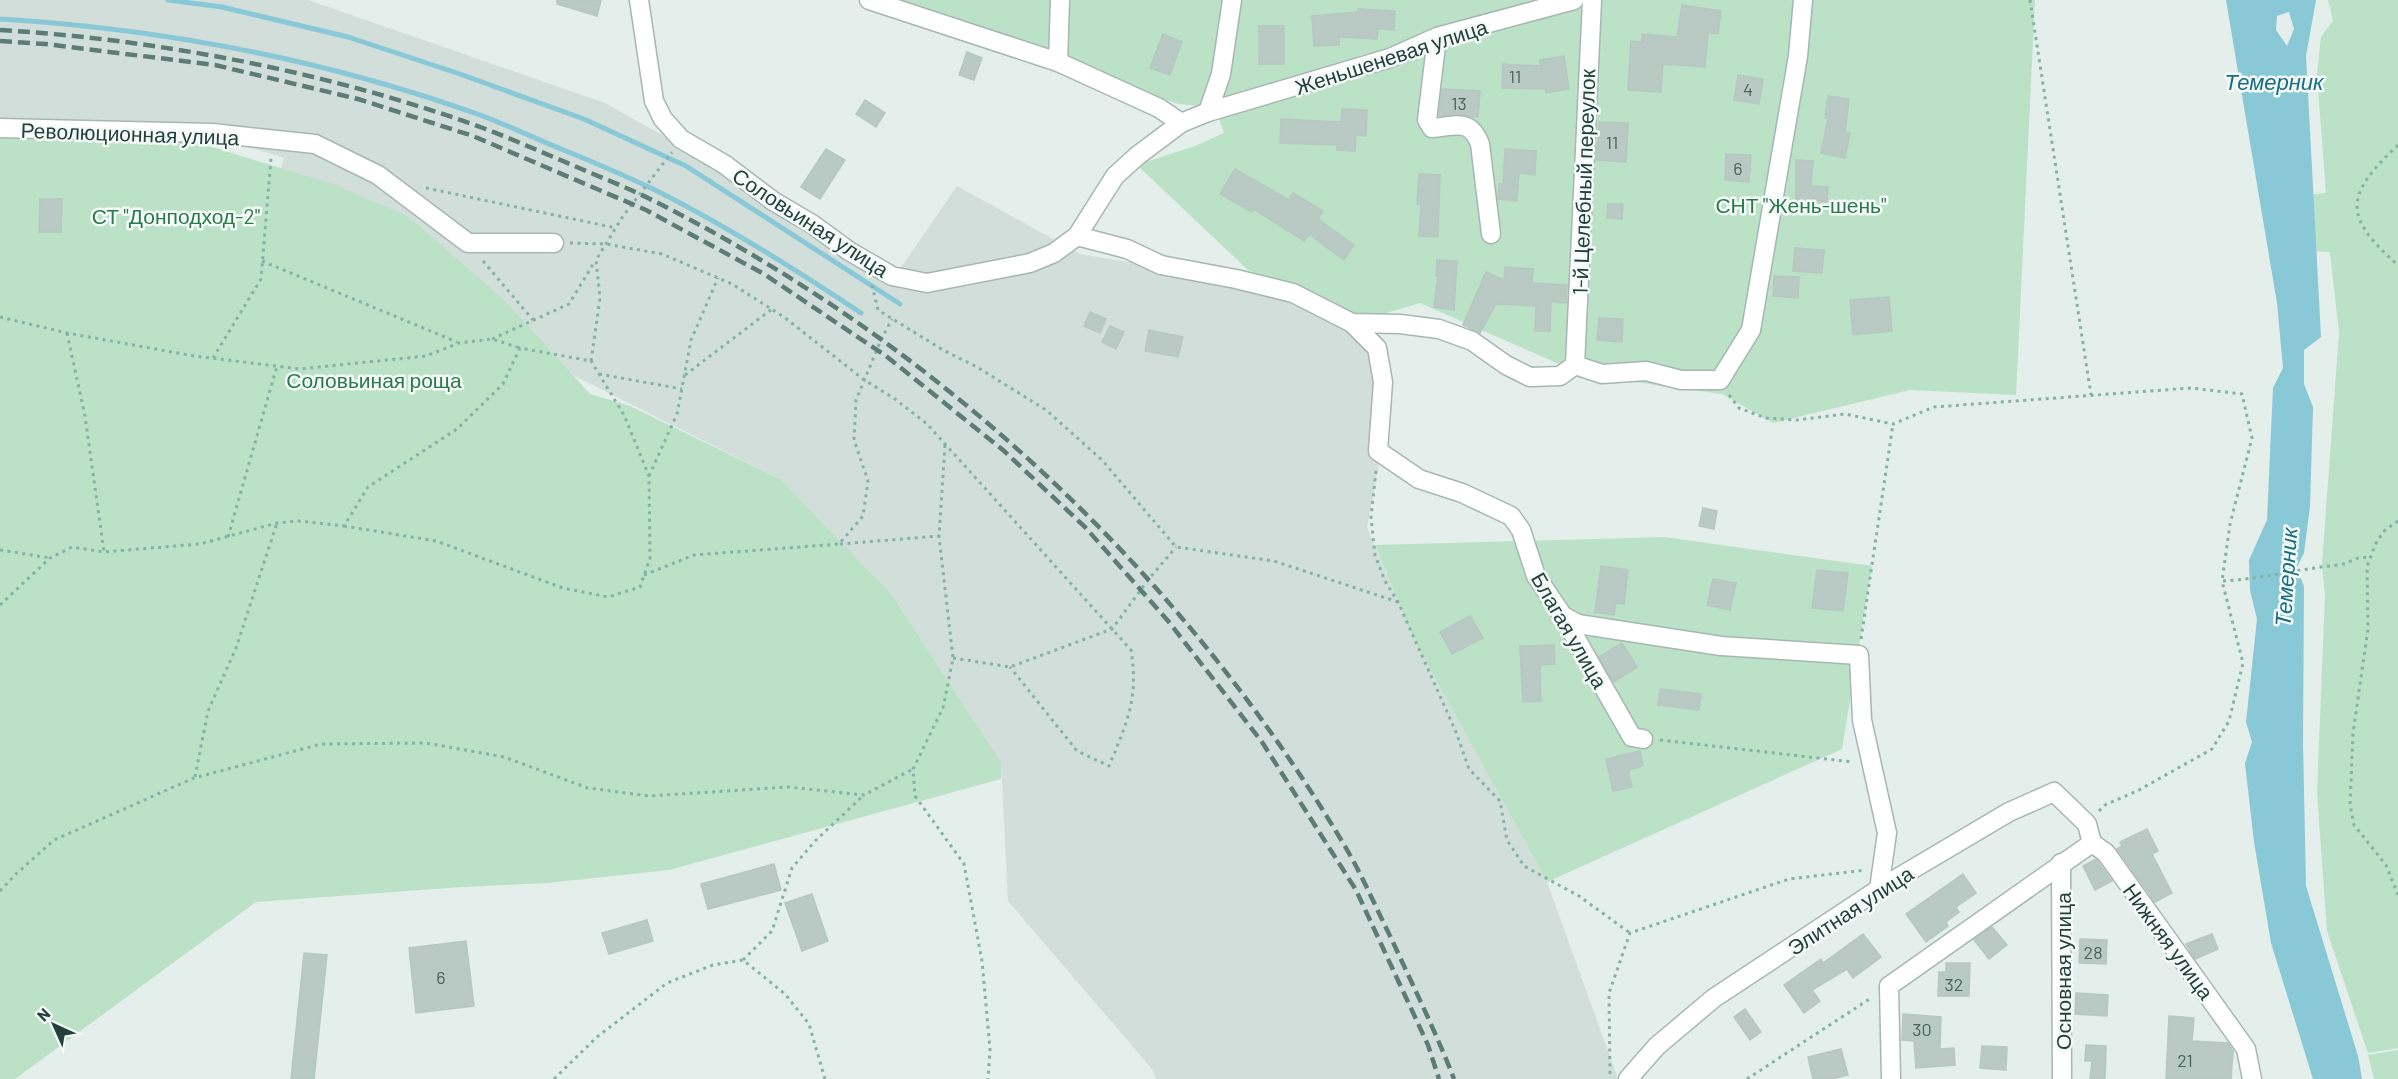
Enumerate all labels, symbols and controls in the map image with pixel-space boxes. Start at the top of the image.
street label: Женьшеневая улица [1292,13,1491,99]
house number: 11 [1509,65,1521,87]
street label: 1-й Целебный переулок [1567,68,1599,295]
water label: Темерник [2225,68,2325,95]
house number: 4 [1743,78,1753,100]
house number: 13 [1451,92,1467,114]
street label: Революционная улица [20,117,240,149]
house number: 11 [1606,131,1618,153]
house number: 6 [1733,157,1743,179]
street label: Соловьиная улица [728,162,894,282]
park label: СНТ "Жень-шень" [1715,192,1887,217]
park label: СТ "Донподход-2" [92,203,260,228]
park label: Соловьиная роща [286,367,462,392]
water label: Темерник [2269,525,2303,627]
street label: Благая улица [1527,568,1613,693]
street label: Элитная улица [1783,860,1918,960]
street label: Нижняя улица [2119,878,2220,1004]
street label: Основная улица [2050,892,2075,1050]
house number: 28 [2083,941,2103,963]
house number: 6 [436,966,446,988]
house number: 32 [1945,973,1963,995]
north arrow [24,995,84,1055]
text: N [33,1004,54,1025]
house number: 30 [1912,1018,1932,1040]
house number: 21 [2177,1049,2193,1071]

